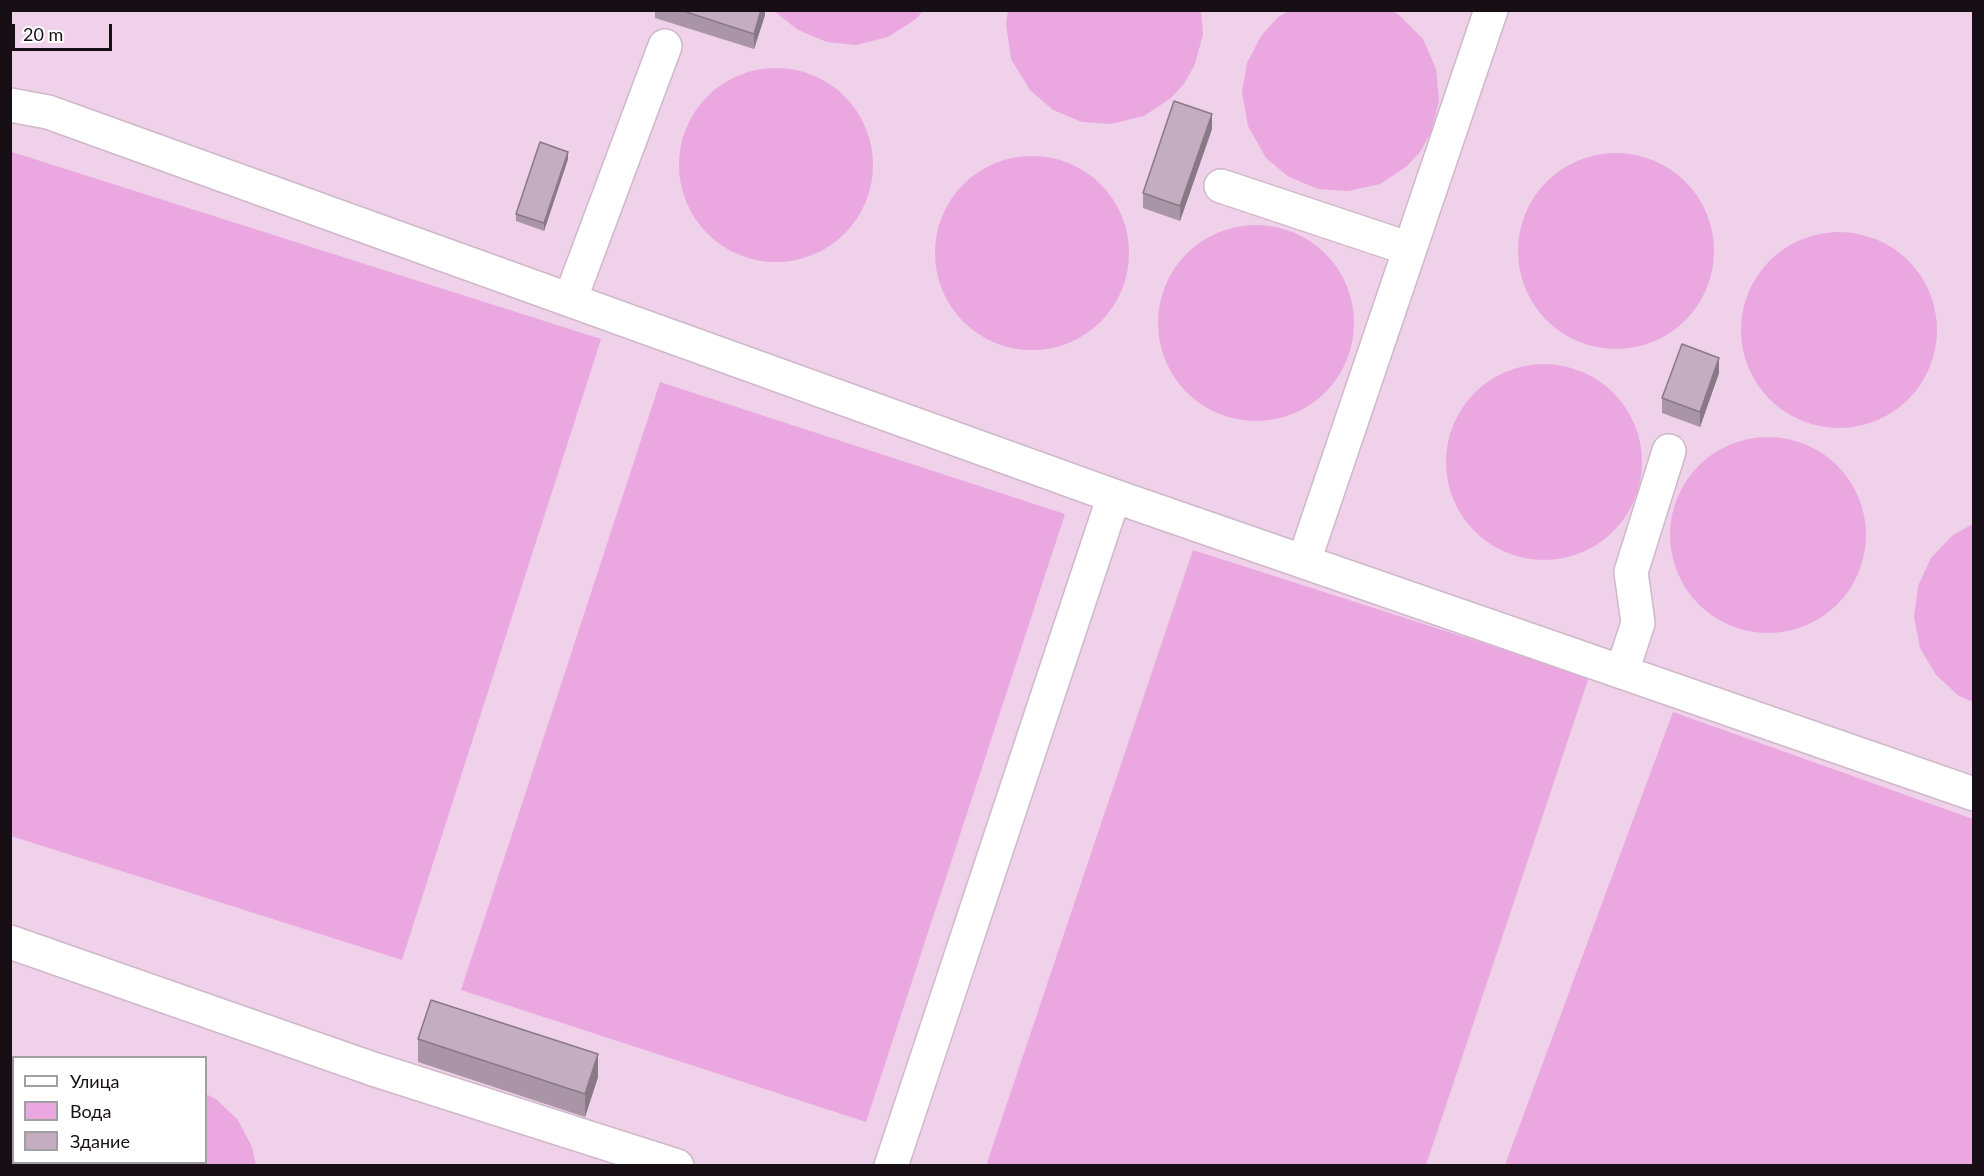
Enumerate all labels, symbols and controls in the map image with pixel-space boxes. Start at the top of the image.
scale bar [15,12,116,50]
text: 20 m [23,23,63,45]
legend [12,1056,207,1164]
text: Улица [70,1070,120,1092]
text: Вода [70,1100,111,1122]
text: Здание [70,1130,130,1152]

